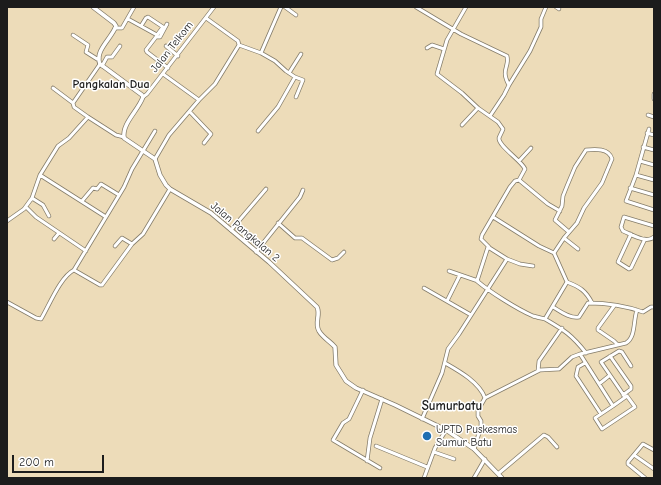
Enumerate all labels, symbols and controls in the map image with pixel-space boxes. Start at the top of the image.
street label: Jalan Telkom [148,19,196,75]
district label: Pangkalan Dua [72,78,150,92]
street label: Jalan Pangkalan 2 [208,199,282,265]
district label: Sumurbatu [422,398,482,414]
place label: UPTD Puskesmas Sumur Batu [436,423,517,449]
marker: UPTD Puskesmas Sumur Batu [421,430,433,442]
scale bar [14,447,106,473]
text: 200 m [19,455,54,469]

